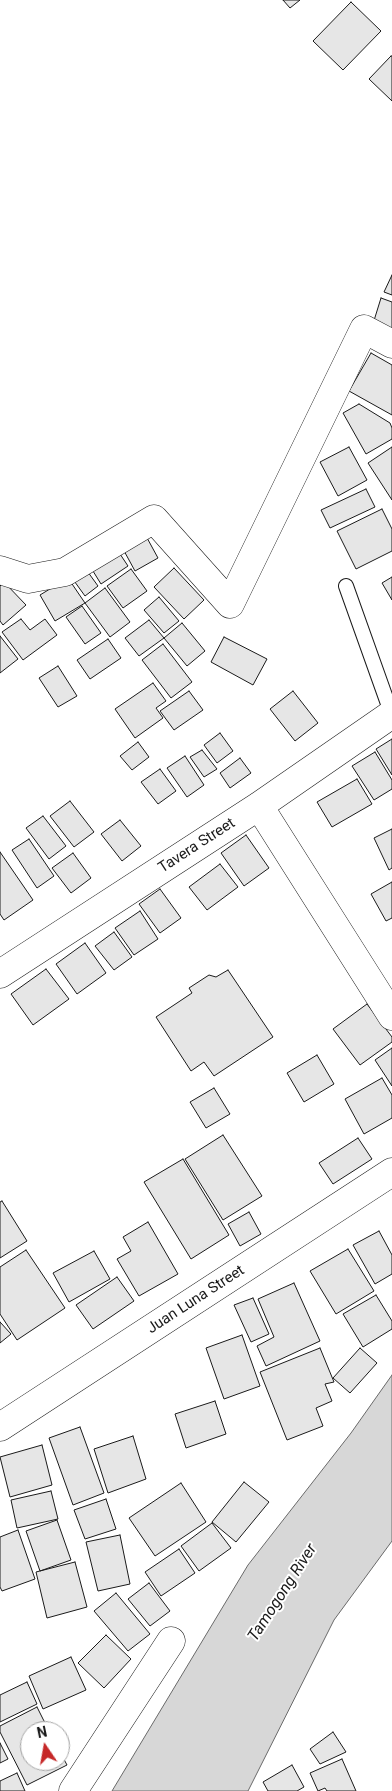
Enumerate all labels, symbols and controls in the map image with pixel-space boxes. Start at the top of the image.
street label: Tavera Street [155,815,239,877]
street label: Juan Luna Street [144,1262,248,1338]
water label: Tamogong River [244,1541,322,1645]
north arrow [20,1721,70,1771]
text: N [36,1723,49,1741]

